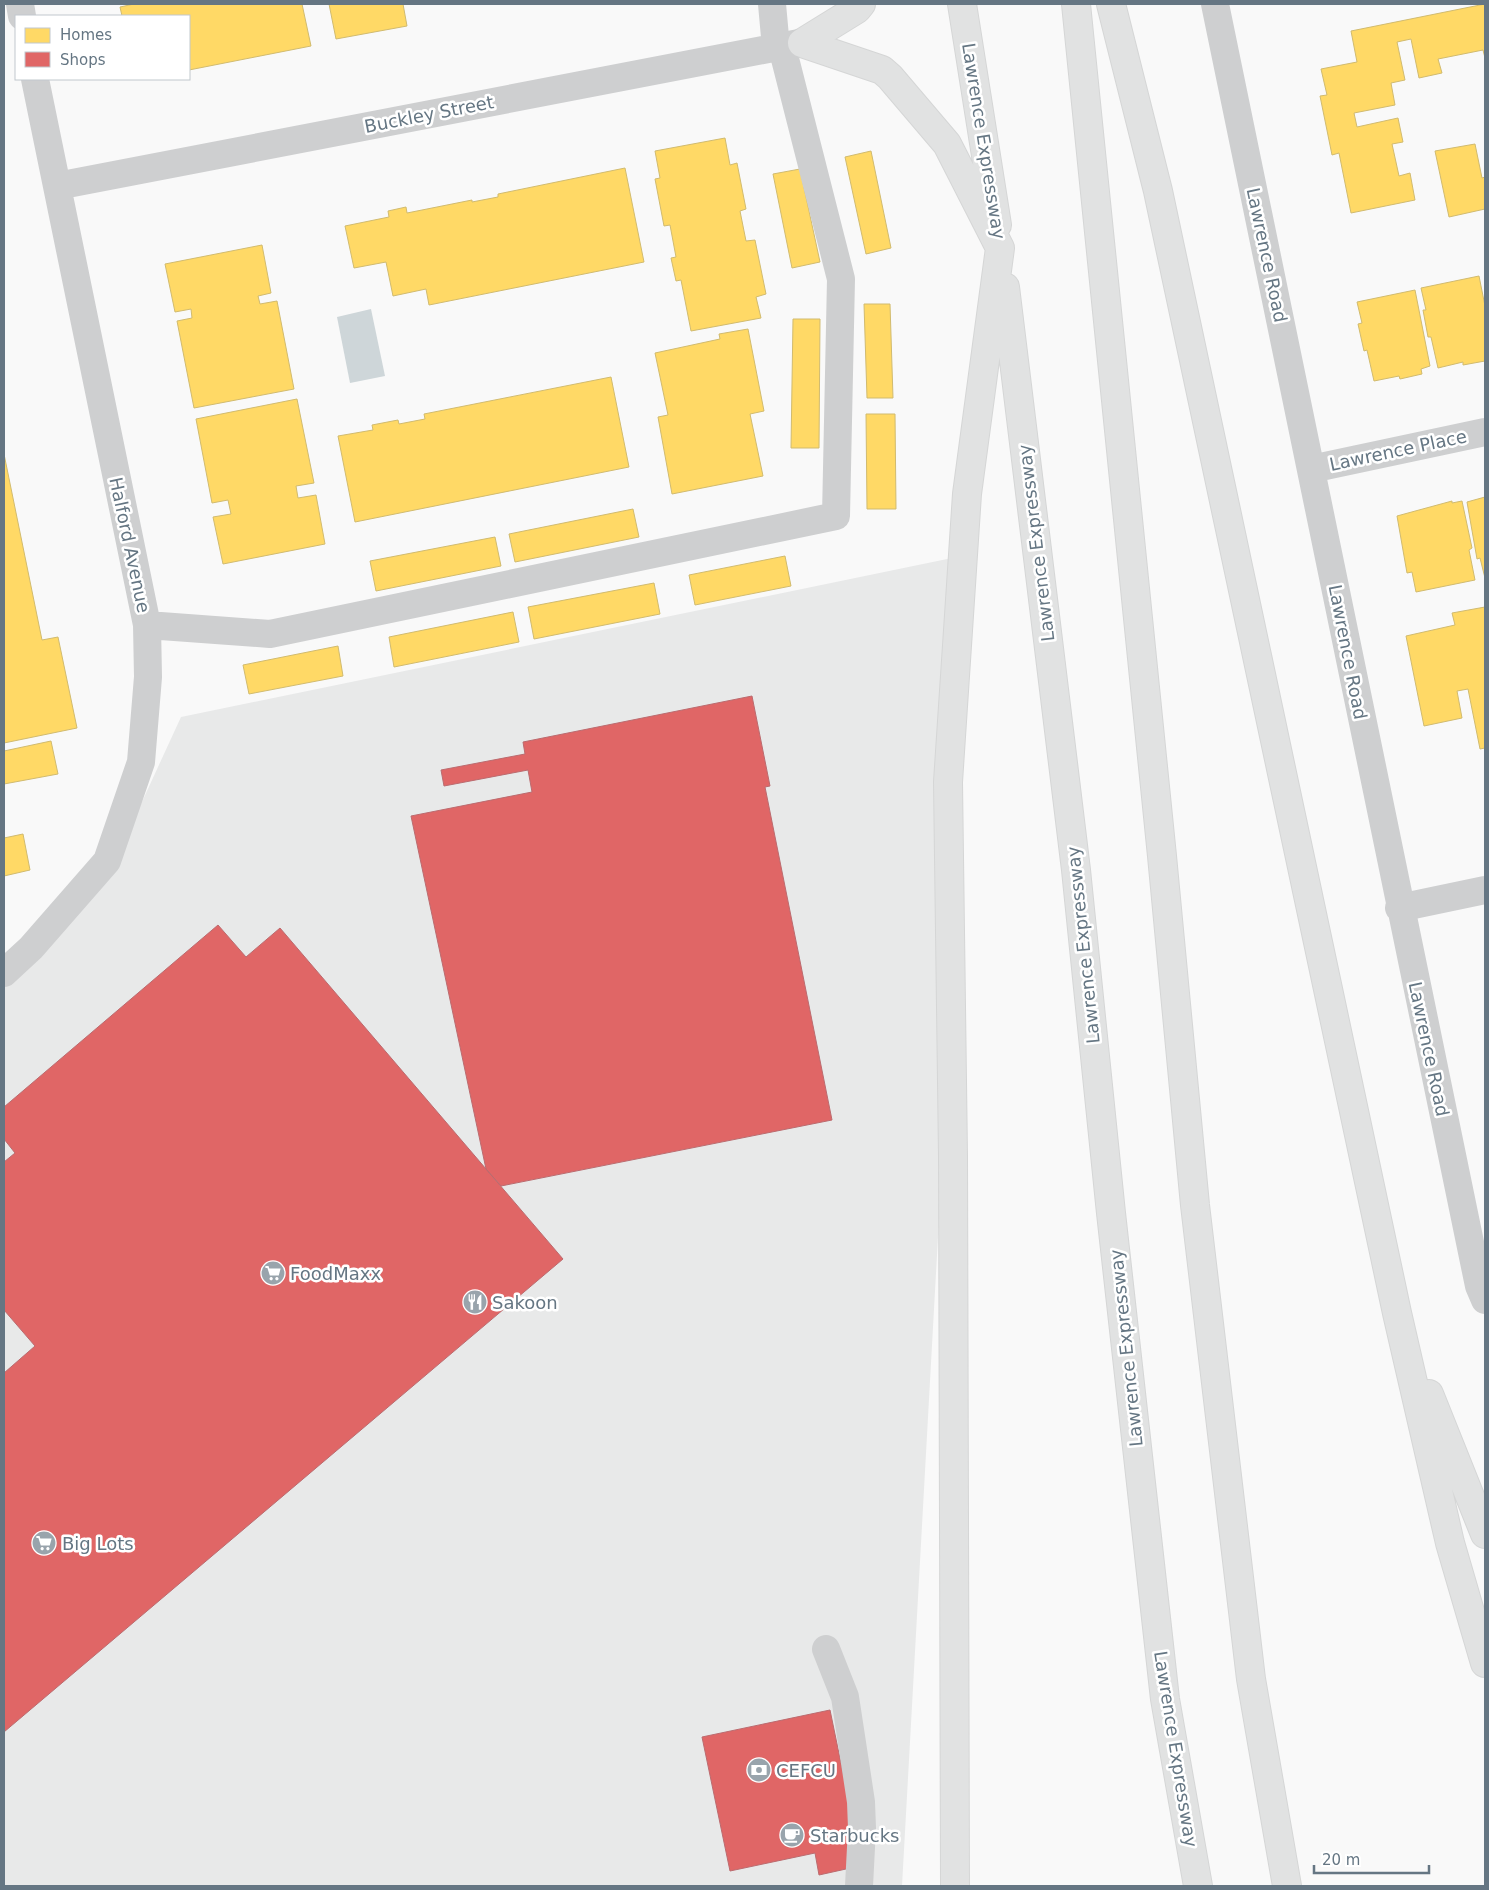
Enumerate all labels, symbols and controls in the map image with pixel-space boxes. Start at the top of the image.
legend [15,15,190,80]
text: Homes [60,26,112,44]
street label: Lawrence Expressway [958,41,1010,241]
text: Shops [60,51,106,69]
street label: Buckley Street [363,91,495,137]
street label: Lawrence Road [1242,186,1292,324]
street label: Lawrence Place [1327,425,1469,475]
street label: Lawrence Expressway [1013,443,1059,643]
street label: Halford Avenue [105,475,155,615]
street label: Lawrence Road [1325,583,1371,721]
street label: Lawrence Expressway [1062,845,1104,1045]
street label: Lawrence Road [1404,980,1454,1118]
street label: Lawrence Expressway [1105,1248,1147,1448]
supermarket icon: FoodMaxx [260,1260,286,1286]
place label: FoodMaxx [290,1263,381,1284]
restaurant icon: Sakoon [462,1289,488,1315]
place label: Sakoon [492,1292,558,1313]
supermarket icon: Big Lots [31,1530,57,1556]
place label: Big Lots [62,1533,134,1554]
street label: Lawrence Expressway [1150,1649,1202,1849]
bank icon: CEFCU [746,1757,772,1783]
place label: CEFCU [776,1760,836,1781]
cafe icon: Starbucks [779,1822,805,1848]
place label: Starbucks [810,1825,899,1846]
scale bar [1314,1842,1429,1874]
text: 20 m [1322,1851,1360,1869]

